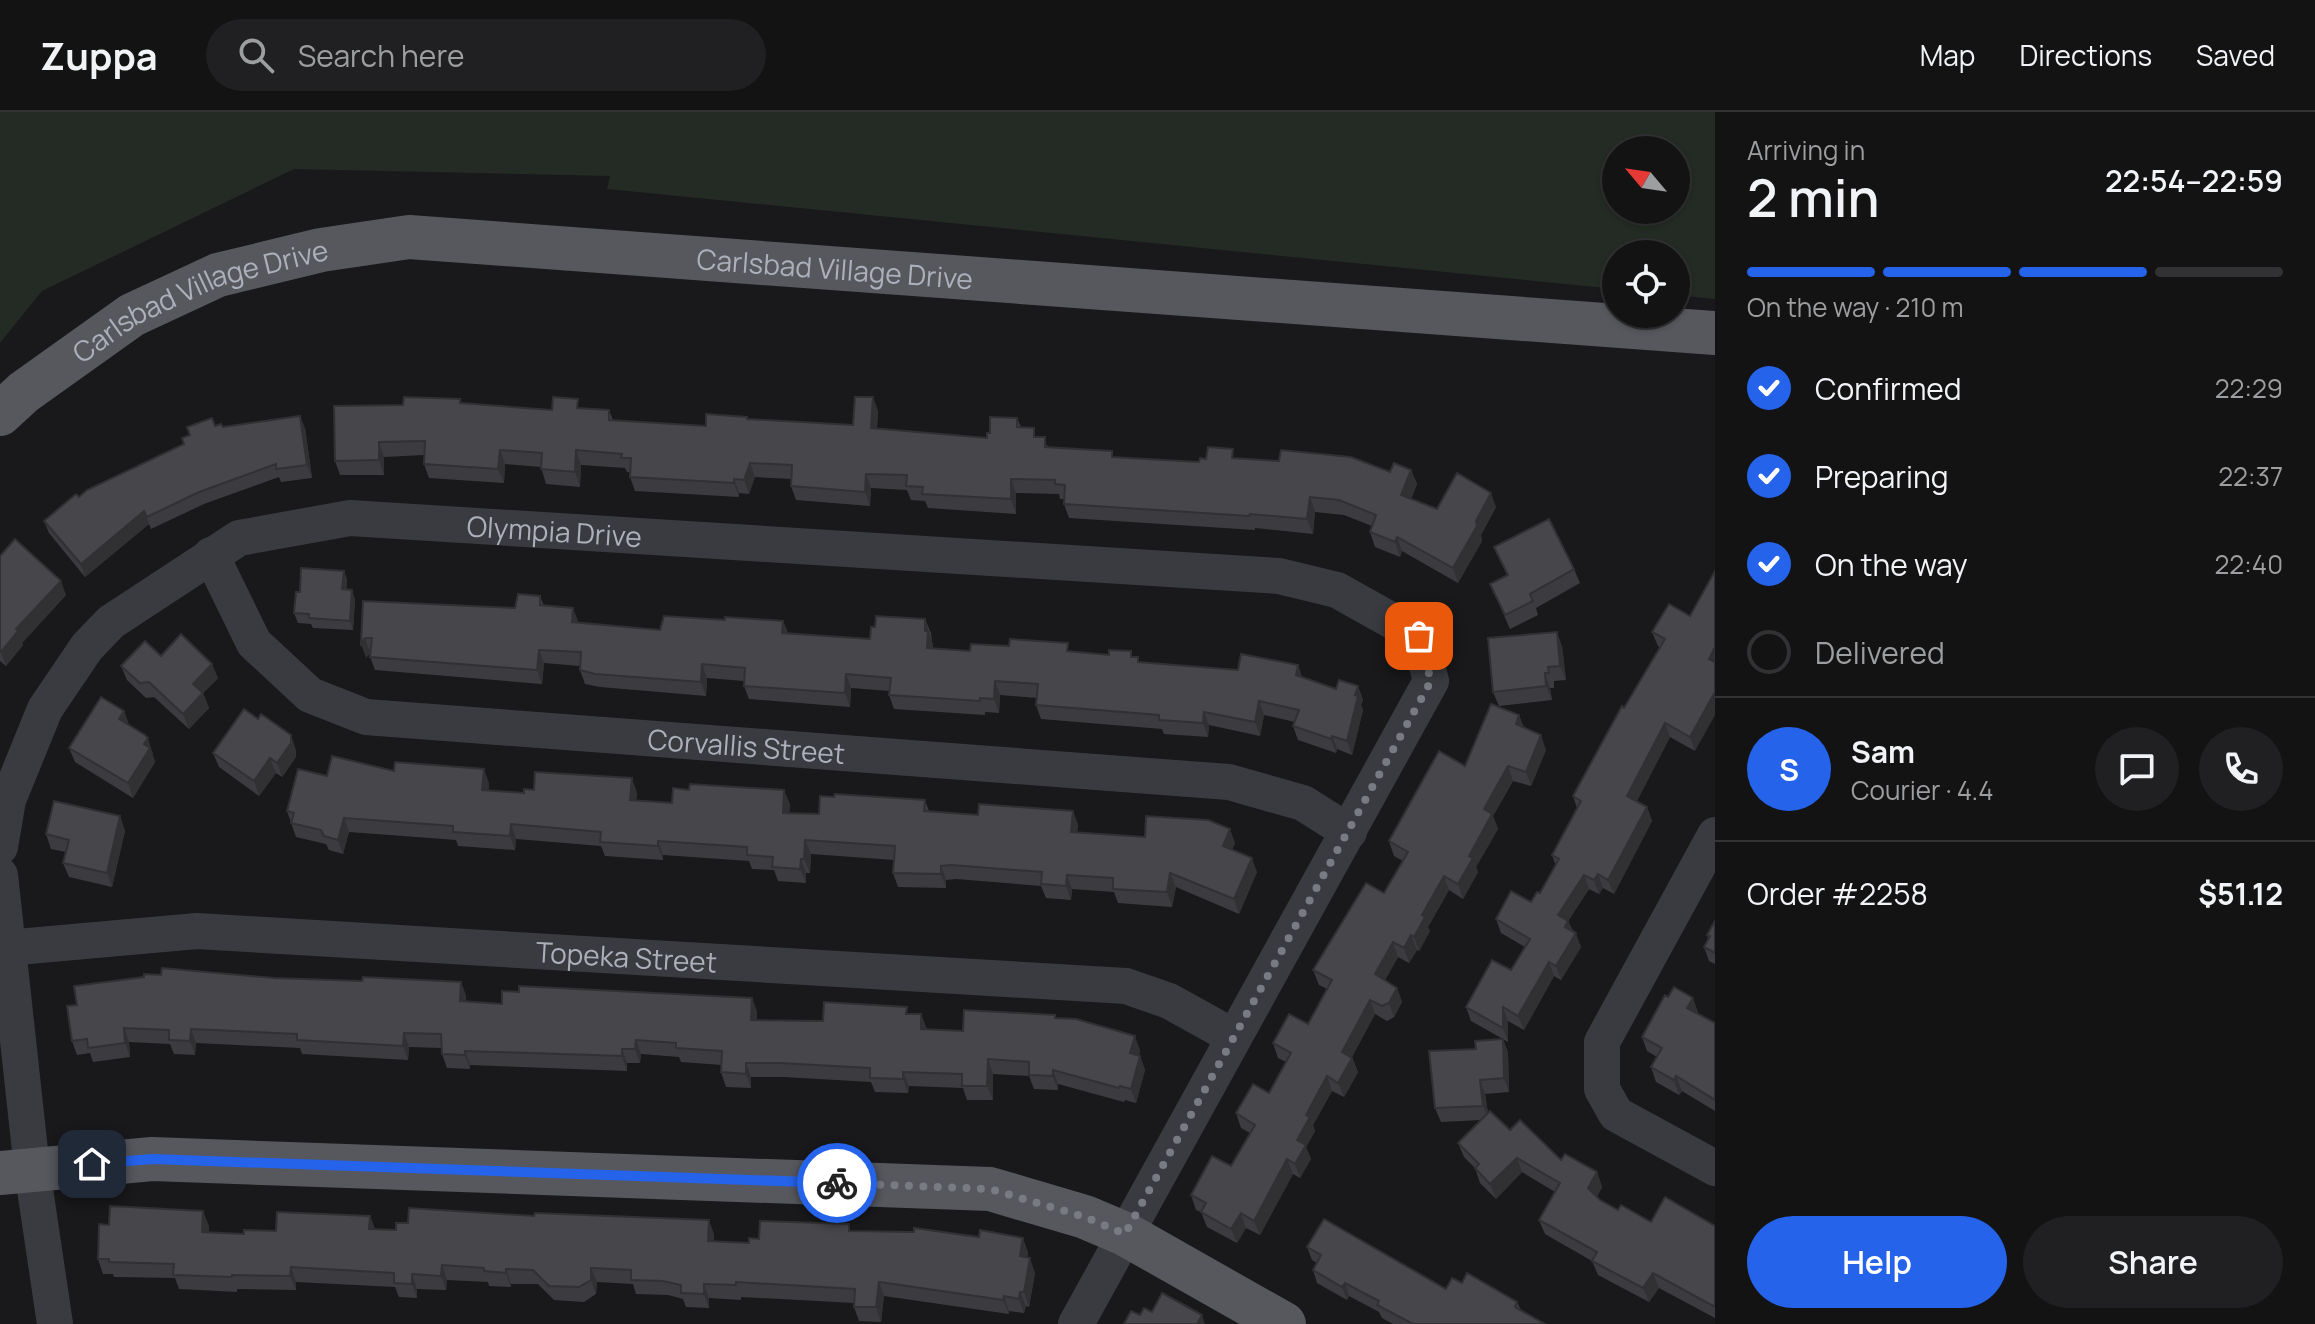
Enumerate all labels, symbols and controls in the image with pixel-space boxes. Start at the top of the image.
search box [206,19,766,91]
text: Zuppa [40,29,158,81]
icon: search [234,33,278,77]
text: Search here [298,35,464,76]
text: Map [1920,36,1975,74]
text: Directions [2019,36,2152,74]
text: Saved [2196,36,2275,74]
text: Arriving in [1747,132,1865,168]
north arrow [1602,136,1690,224]
map controls [1602,136,1690,328]
text: 22:54–22:59 [2105,160,2283,201]
text: 2 min [1747,162,1880,233]
street label: Carlsbad Village Drive [64,230,332,371]
street label: Carlsbad Village Drive [695,239,974,297]
button: locate [1602,240,1690,328]
text: On the way · 210 m [1747,289,1964,325]
icon: check [1747,366,1791,410]
text: Confirmed [1815,368,1962,409]
text: 22:29 [2215,370,2283,406]
icon: check [1747,454,1791,498]
text: Preparing [1815,456,1949,497]
text: 22:37 [2218,458,2283,494]
street label: Olympia Drive [466,506,643,555]
icon: check [1747,542,1791,586]
text: On the way [1815,544,1968,585]
text: 22:40 [2214,546,2283,582]
pin [1385,602,1453,670]
icon: bag [1397,614,1441,658]
text: Delivered [1815,632,1945,673]
street label: Corvallis Street [646,719,846,772]
button: chat [2095,727,2179,811]
button: phone [2199,727,2283,811]
text: Sam [1851,731,1915,772]
text: S [1779,749,1799,790]
text: Courier · 4.4 [1851,772,1993,808]
text: Order #2258 [1747,873,1928,914]
text: $51.12 [2198,873,2283,914]
street label: Topeka Street [535,932,718,981]
pin [58,1130,126,1198]
icon: home [70,1142,114,1186]
courier [797,1143,877,1223]
icon: bike [815,1161,859,1205]
button: Help [1747,1216,2007,1308]
button: Share [2023,1216,2283,1308]

